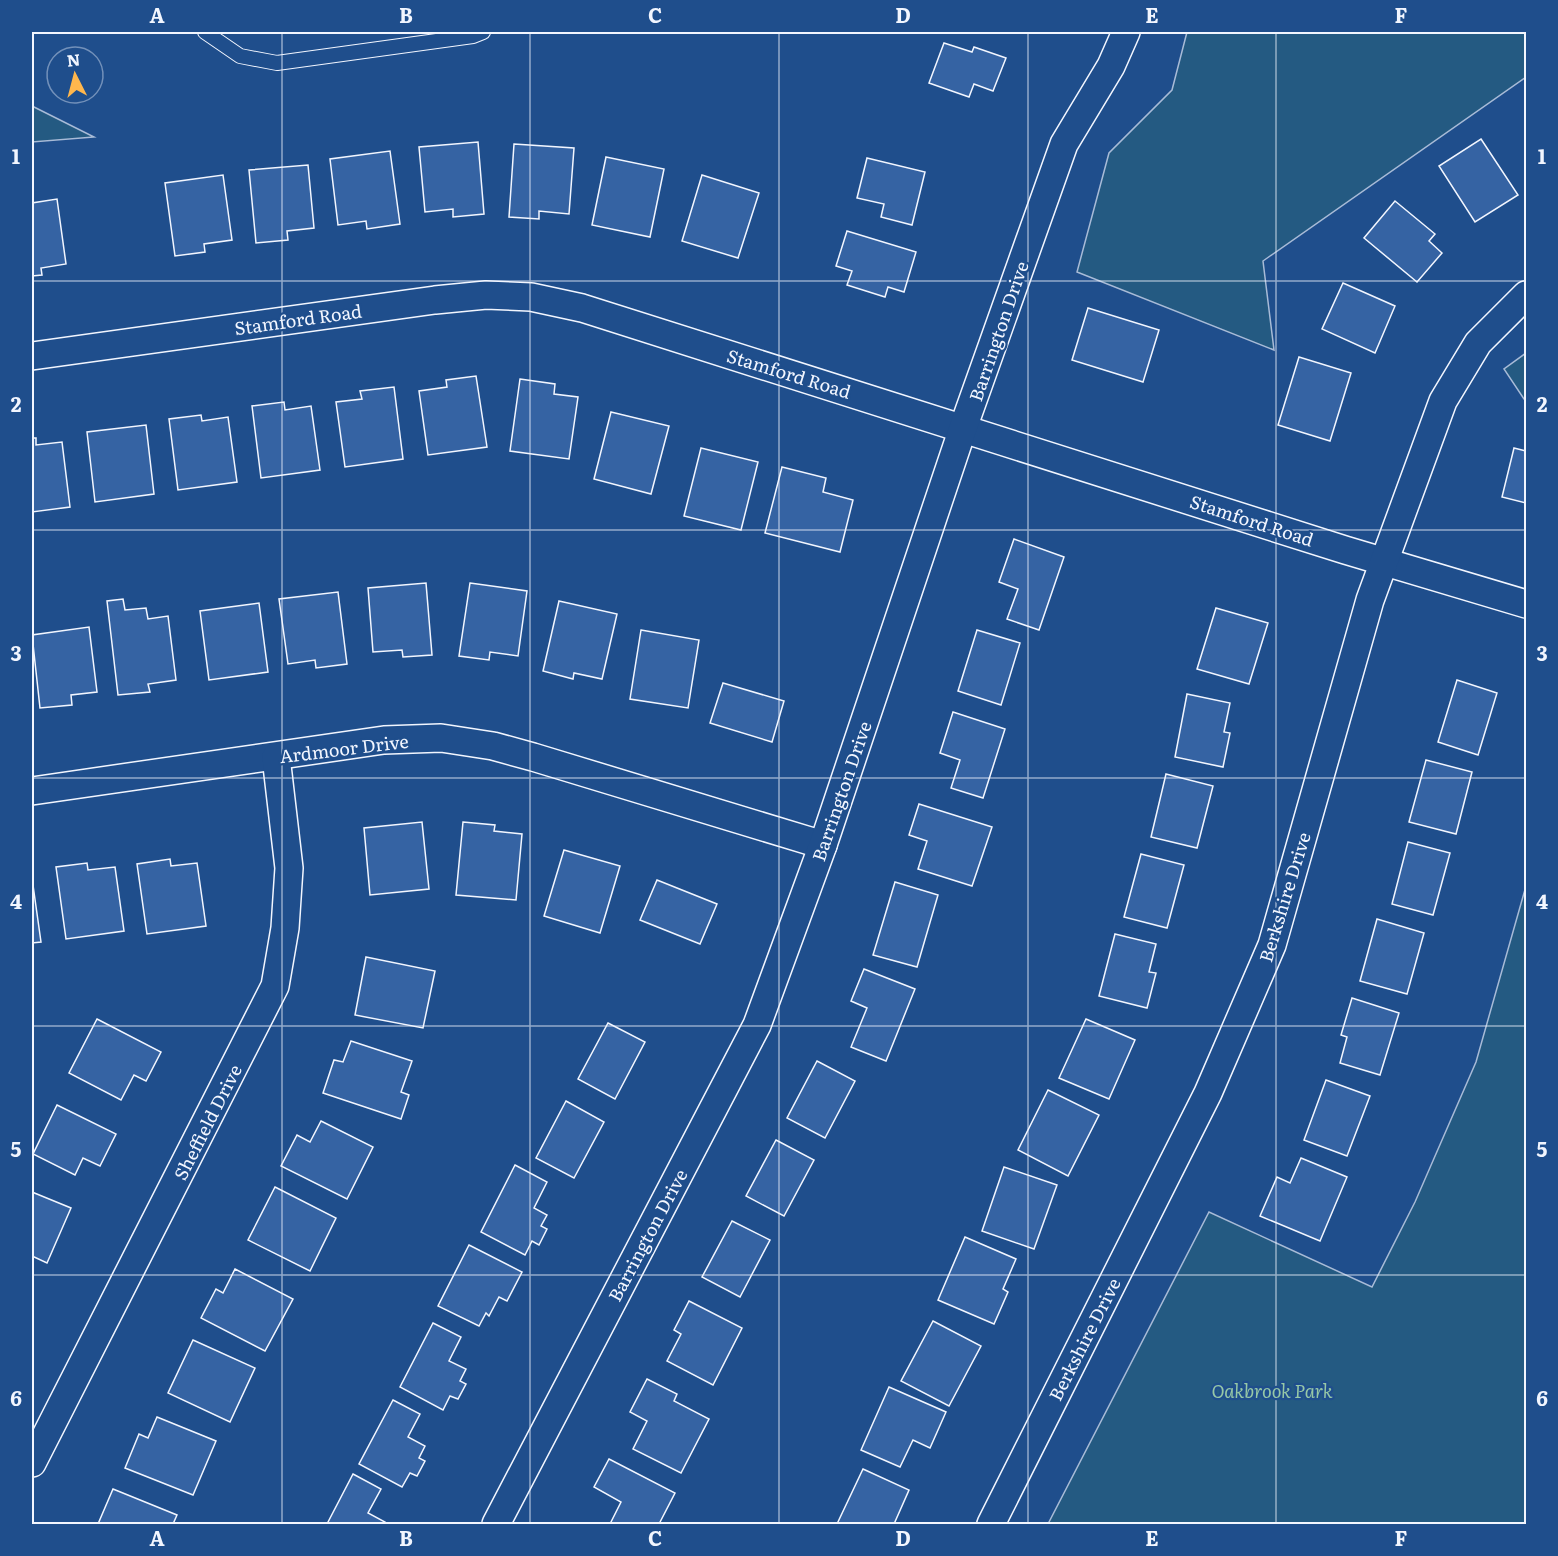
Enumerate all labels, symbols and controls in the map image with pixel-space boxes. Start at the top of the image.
text: A [149,0,165,29]
text: B [399,0,413,29]
text: C [648,0,662,29]
text: D [895,0,911,29]
text: E [1145,0,1159,29]
text: F [1395,0,1408,29]
north arrow [45,45,105,105]
text: N [65,46,81,72]
text: 1 [12,140,20,170]
text: 1 [1538,140,1546,170]
street label: Barrington Drive [961,257,1035,405]
street label: Stamford Road [233,297,363,341]
street label: Stamford Road [724,341,854,405]
text: 2 [11,388,22,418]
text: 2 [1537,388,1548,418]
street label: Stamford Road [1187,487,1317,553]
text: 3 [10,637,22,667]
text: 3 [1536,637,1548,667]
street label: Barrington Drive [804,717,878,865]
street label: Ardmoor Drive [278,727,410,769]
street label: Berkshire Drive [1251,829,1317,965]
text: 4 [10,885,22,915]
text: 4 [1536,885,1548,915]
street label: Sheffield Drive [166,1059,248,1185]
text: 5 [11,1133,22,1163]
text: 5 [1537,1133,1548,1163]
street label: Barrington Drive [601,1164,693,1306]
street label: Berkshire Drive [1041,1273,1127,1405]
park label: Oakbrook Park [1211,1377,1333,1404]
text: 6 [10,1382,22,1412]
text: 6 [1536,1382,1548,1412]
text: A [149,1522,165,1552]
text: B [399,1522,413,1552]
text: C [648,1522,662,1552]
text: D [895,1522,911,1552]
text: E [1145,1522,1159,1552]
text: F [1395,1522,1408,1552]

